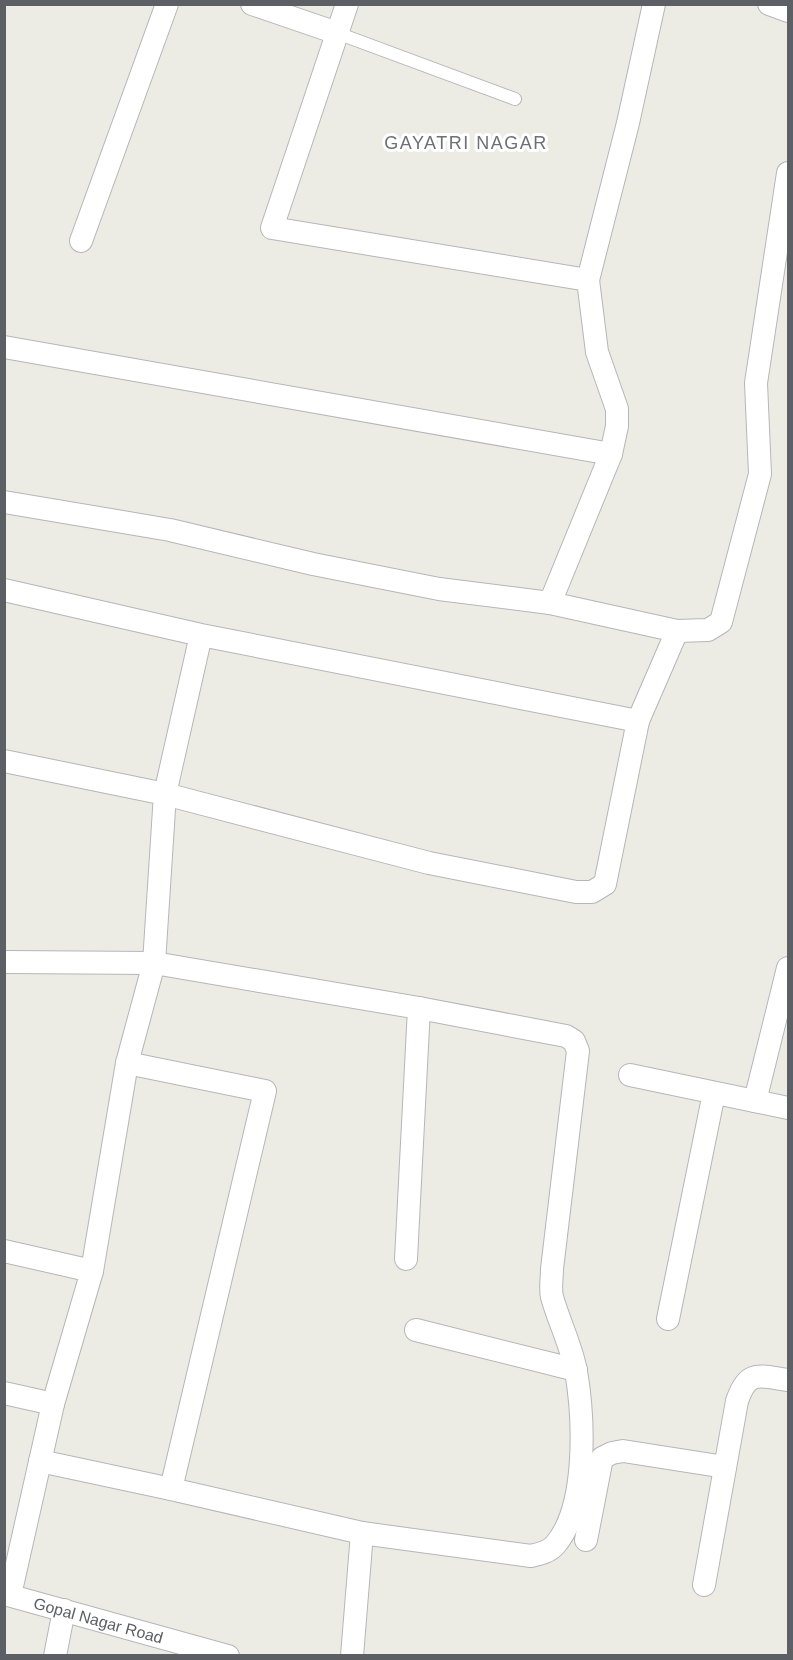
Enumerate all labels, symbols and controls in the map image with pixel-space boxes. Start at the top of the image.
district label: GAYATRI NAGAR [384,133,548,153]
street label: Gopal Nagar Road [32,1595,165,1647]

